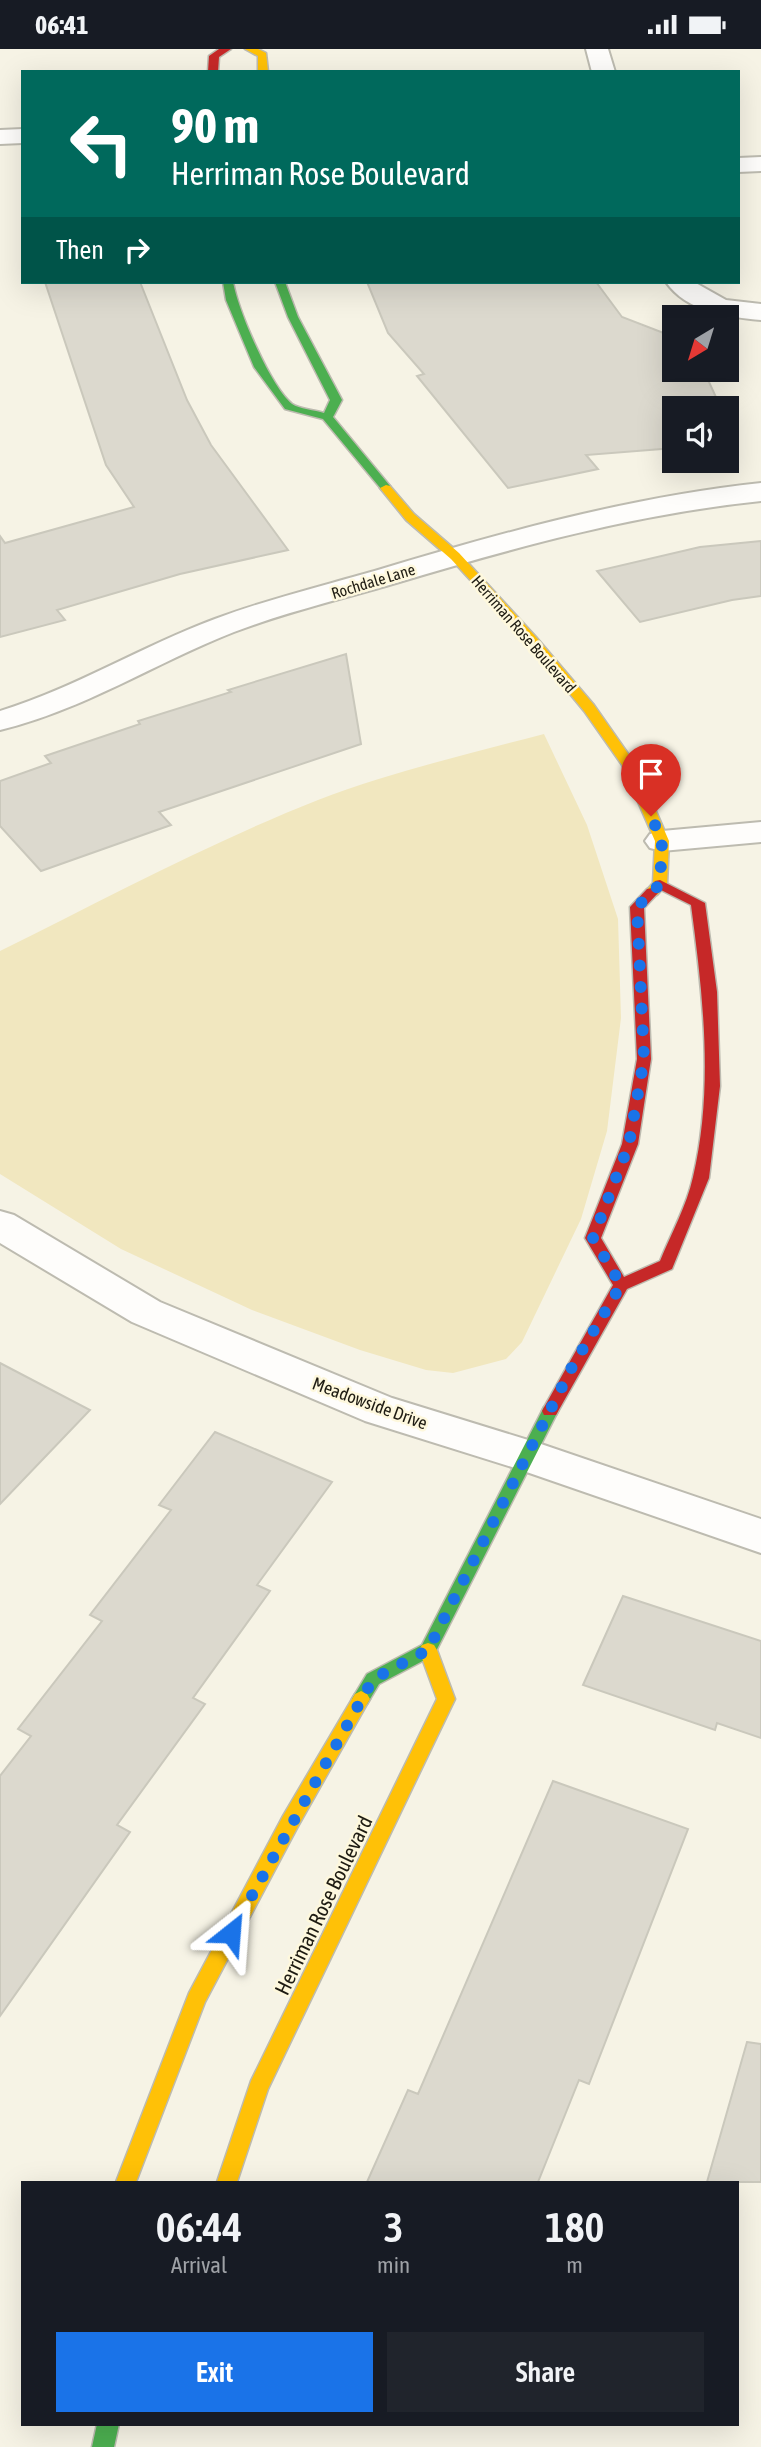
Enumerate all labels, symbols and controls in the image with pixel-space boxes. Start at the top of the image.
text: 06:41 [35,10,89,40]
text: 90 m [171,97,259,153]
icon: left [56,98,147,189]
text: Herriman Rose Boulevard [171,155,470,192]
icon: right [118,231,156,269]
text: Then [56,235,104,265]
north arrow [662,305,738,381]
map controls [662,305,739,473]
button: sound [662,396,739,473]
street label: Rochdale Lane [329,560,417,602]
street label: Herriman Rose Boulevard [468,572,580,696]
pin [621,744,681,816]
icon: arrive [632,755,670,793]
street label: Meadowside Drive [310,1372,430,1434]
street label: Herriman Rose Boulevard [269,1812,377,1998]
position arrow [194,1896,268,1970]
text: 06:44 [156,2203,242,2251]
text: 3 [384,2203,403,2251]
text: 180 [545,2203,604,2251]
text: Arrival [171,2252,227,2278]
text: min [377,2252,410,2278]
text: m [566,2252,583,2278]
button: Exit [56,2332,373,2412]
button: Share [387,2332,704,2412]

